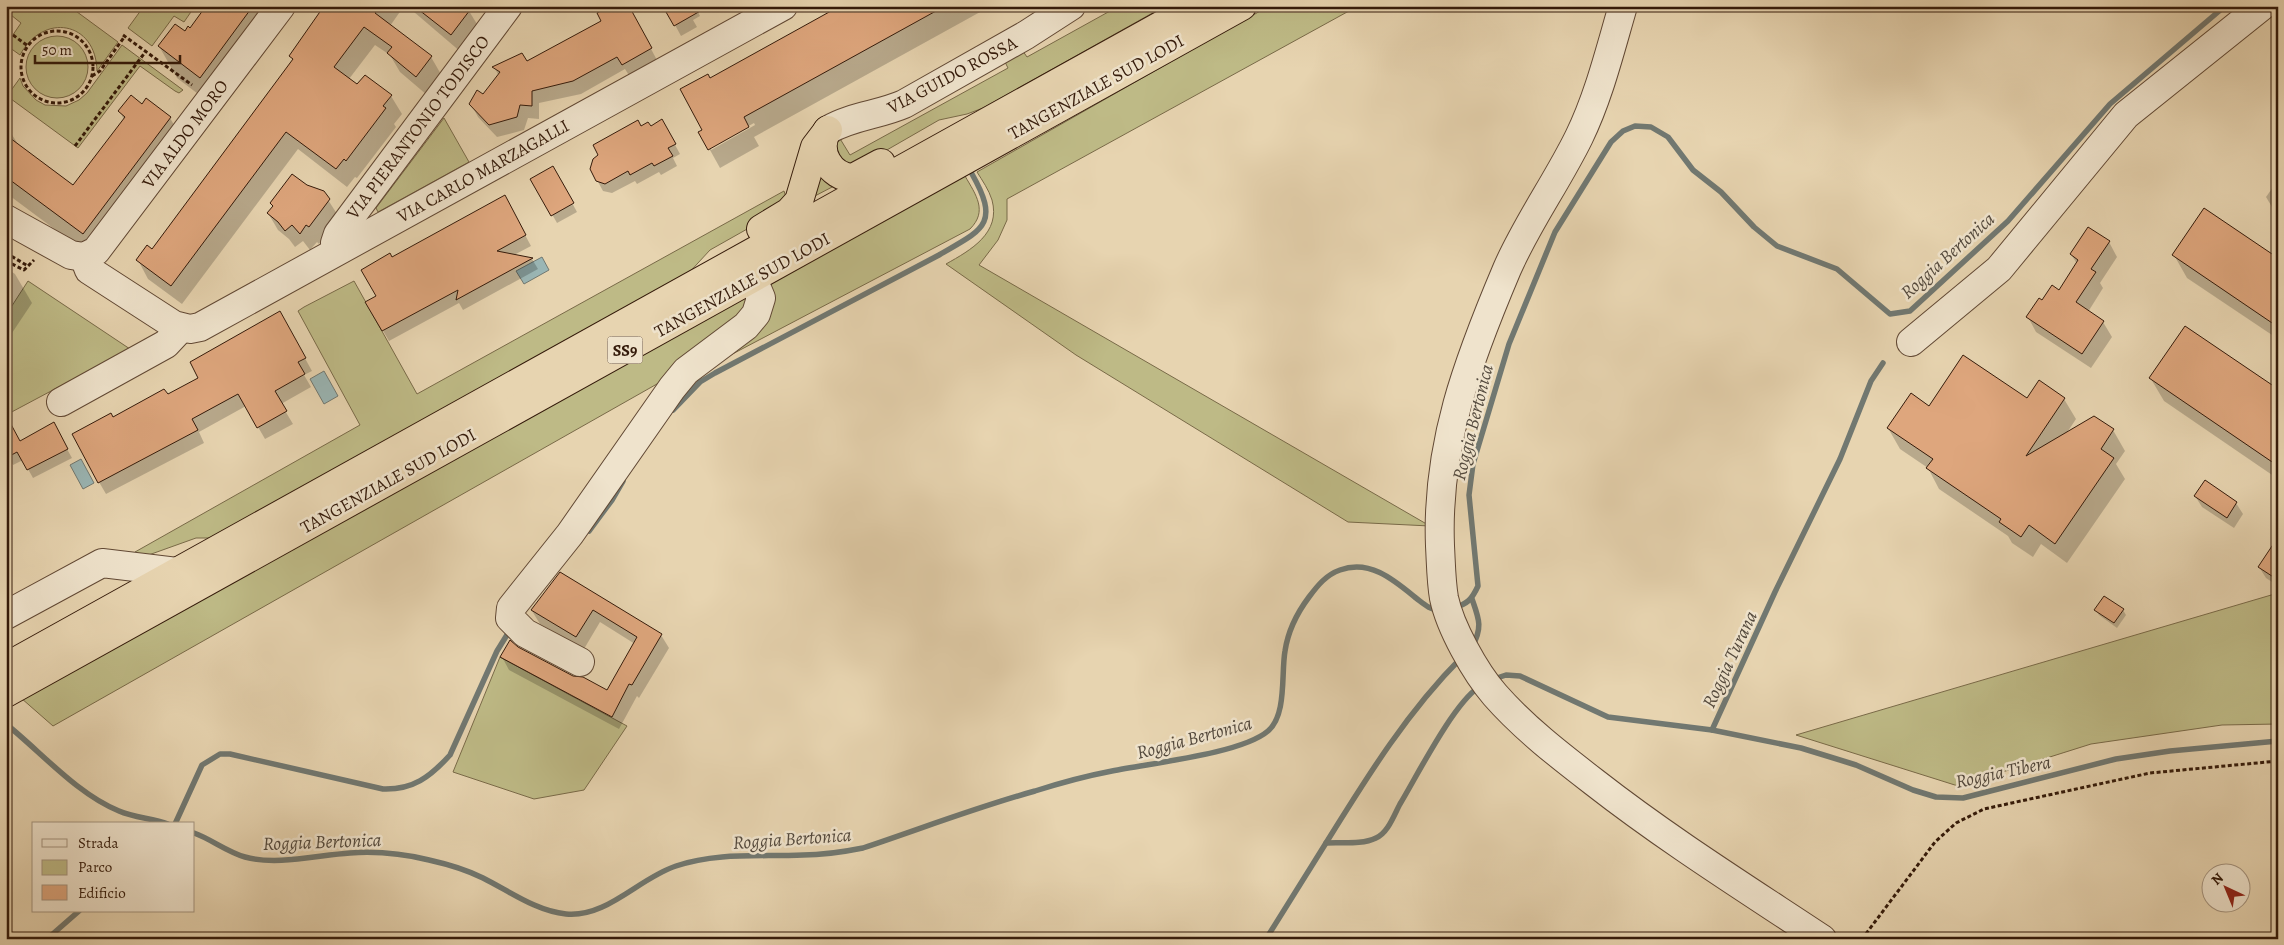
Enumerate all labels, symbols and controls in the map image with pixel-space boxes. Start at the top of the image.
street label: TANGENZIALE SUD LODI [1004,29,1188,145]
street label: VIA PIERANTONIO TODISCO [340,30,495,225]
street label: VIA GUIDO ROSSA [882,30,1021,120]
scale bar [35,32,180,64]
text: 50 m [42,40,72,60]
street label: VIA ALDO MORO [136,75,234,194]
street label: VIA CARLO MARZAGALLI [392,114,573,229]
water label: Roggia Bertonica [1895,206,2001,305]
street label: TANGENZIALE SUD LODI [650,227,834,343]
road number: SS9 [608,336,642,364]
water label: Roggia Bertonica [1446,361,1500,483]
street label: TANGENZIALE SUD LODI [296,423,480,539]
water label: Roggia Turana [1696,607,1764,712]
water label: Roggia Bertonica [1134,710,1255,766]
water label: Roggia Tibera [1953,749,2054,795]
legend [32,822,195,912]
water label: Roggia Bertonica [732,822,852,856]
water label: Roggia Bertonica [262,827,382,857]
text: Strada [78,833,119,853]
text: Parco [78,857,112,877]
north arrow [2202,862,2252,912]
text: N [2207,869,2228,889]
text: Edificio [78,883,126,903]

